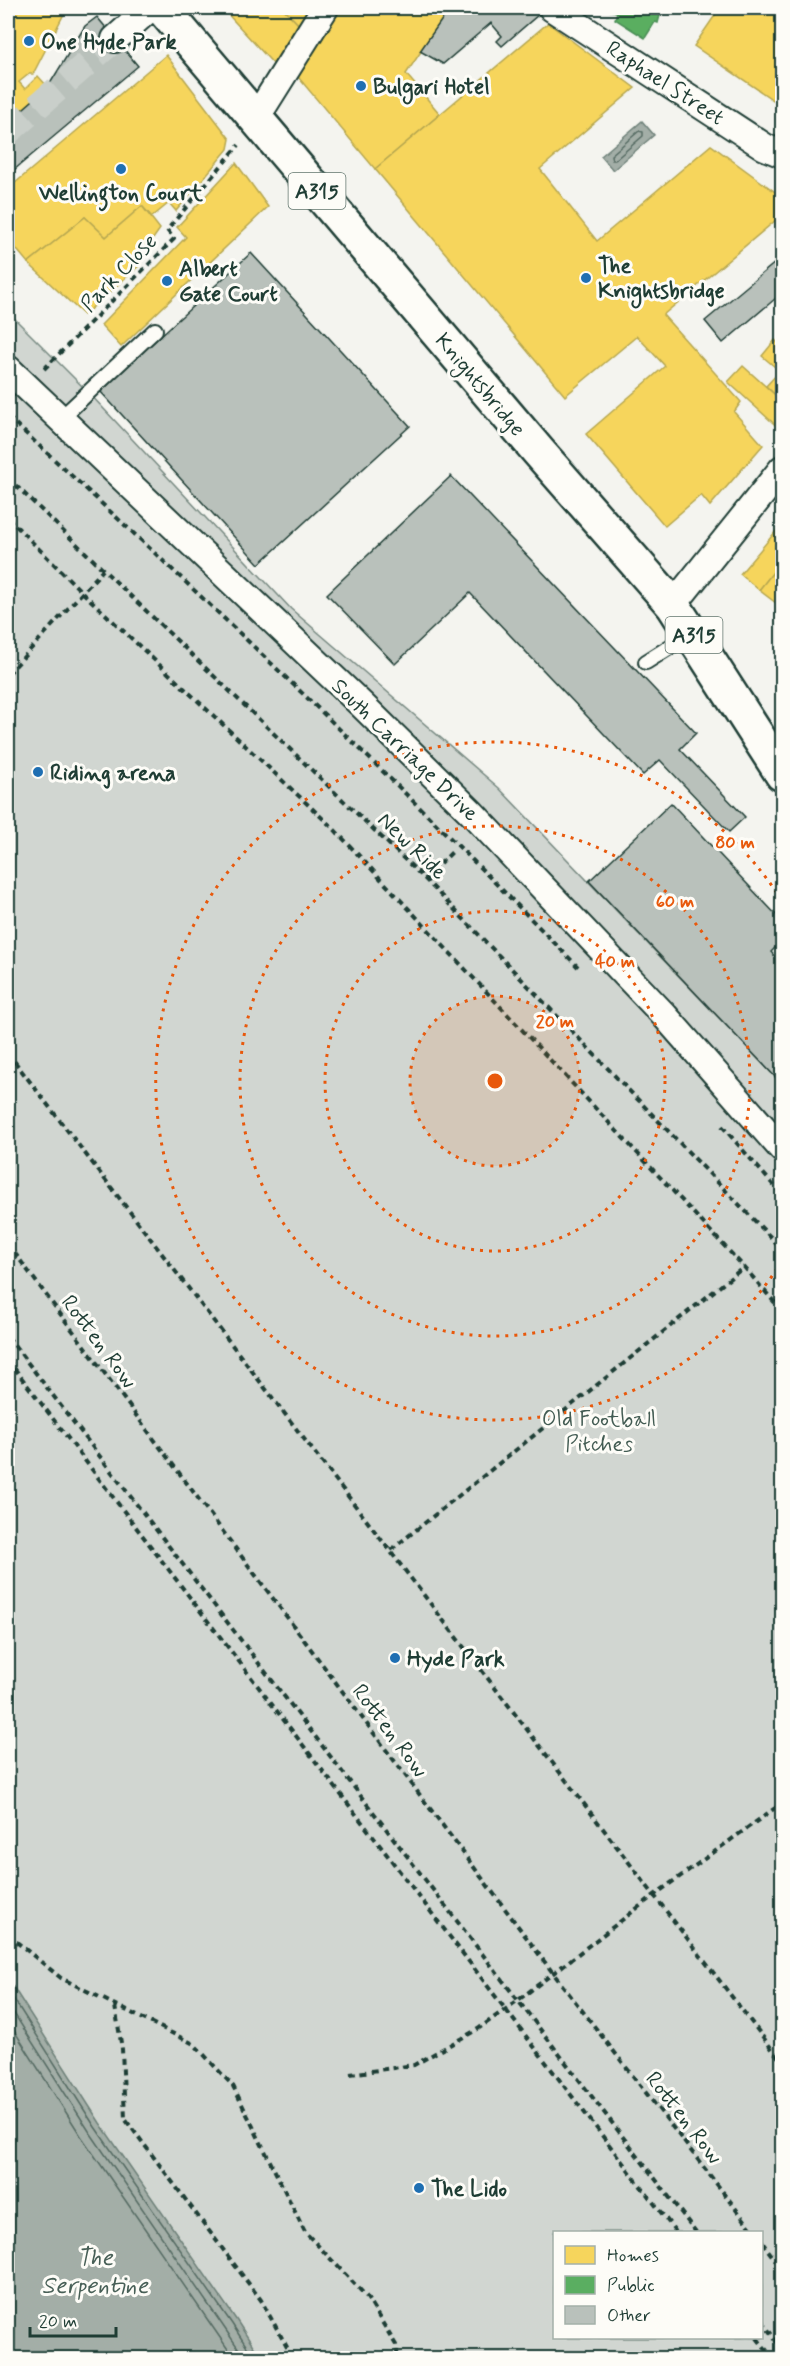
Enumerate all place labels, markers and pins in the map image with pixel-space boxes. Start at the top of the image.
place label: One Hyde Park [41,29,177,57]
marker: One Hyde Park [22,34,36,48]
place label: Bulgari Hotel [373,74,490,105]
marker: Bulgari Hotel [354,79,368,93]
marker: Wellington Court [114,162,128,176]
place label: Wellington Court [38,180,204,212]
place label: The Knightsbridge [598,253,725,309]
place label: Albert Gate Court [179,256,278,309]
marker: The Knightsbridge [579,271,593,285]
marker: Albert Gate Court [160,274,174,288]
place label: Riding arena [50,760,176,789]
marker: Riding arena [31,765,45,779]
centre of rings [485,1071,505,1091]
place label: Hyde Park [407,1646,505,1674]
marker: Hyde Park [388,1651,402,1665]
place label: The Lido [431,2176,508,2204]
marker: The Lido [412,2181,426,2195]

